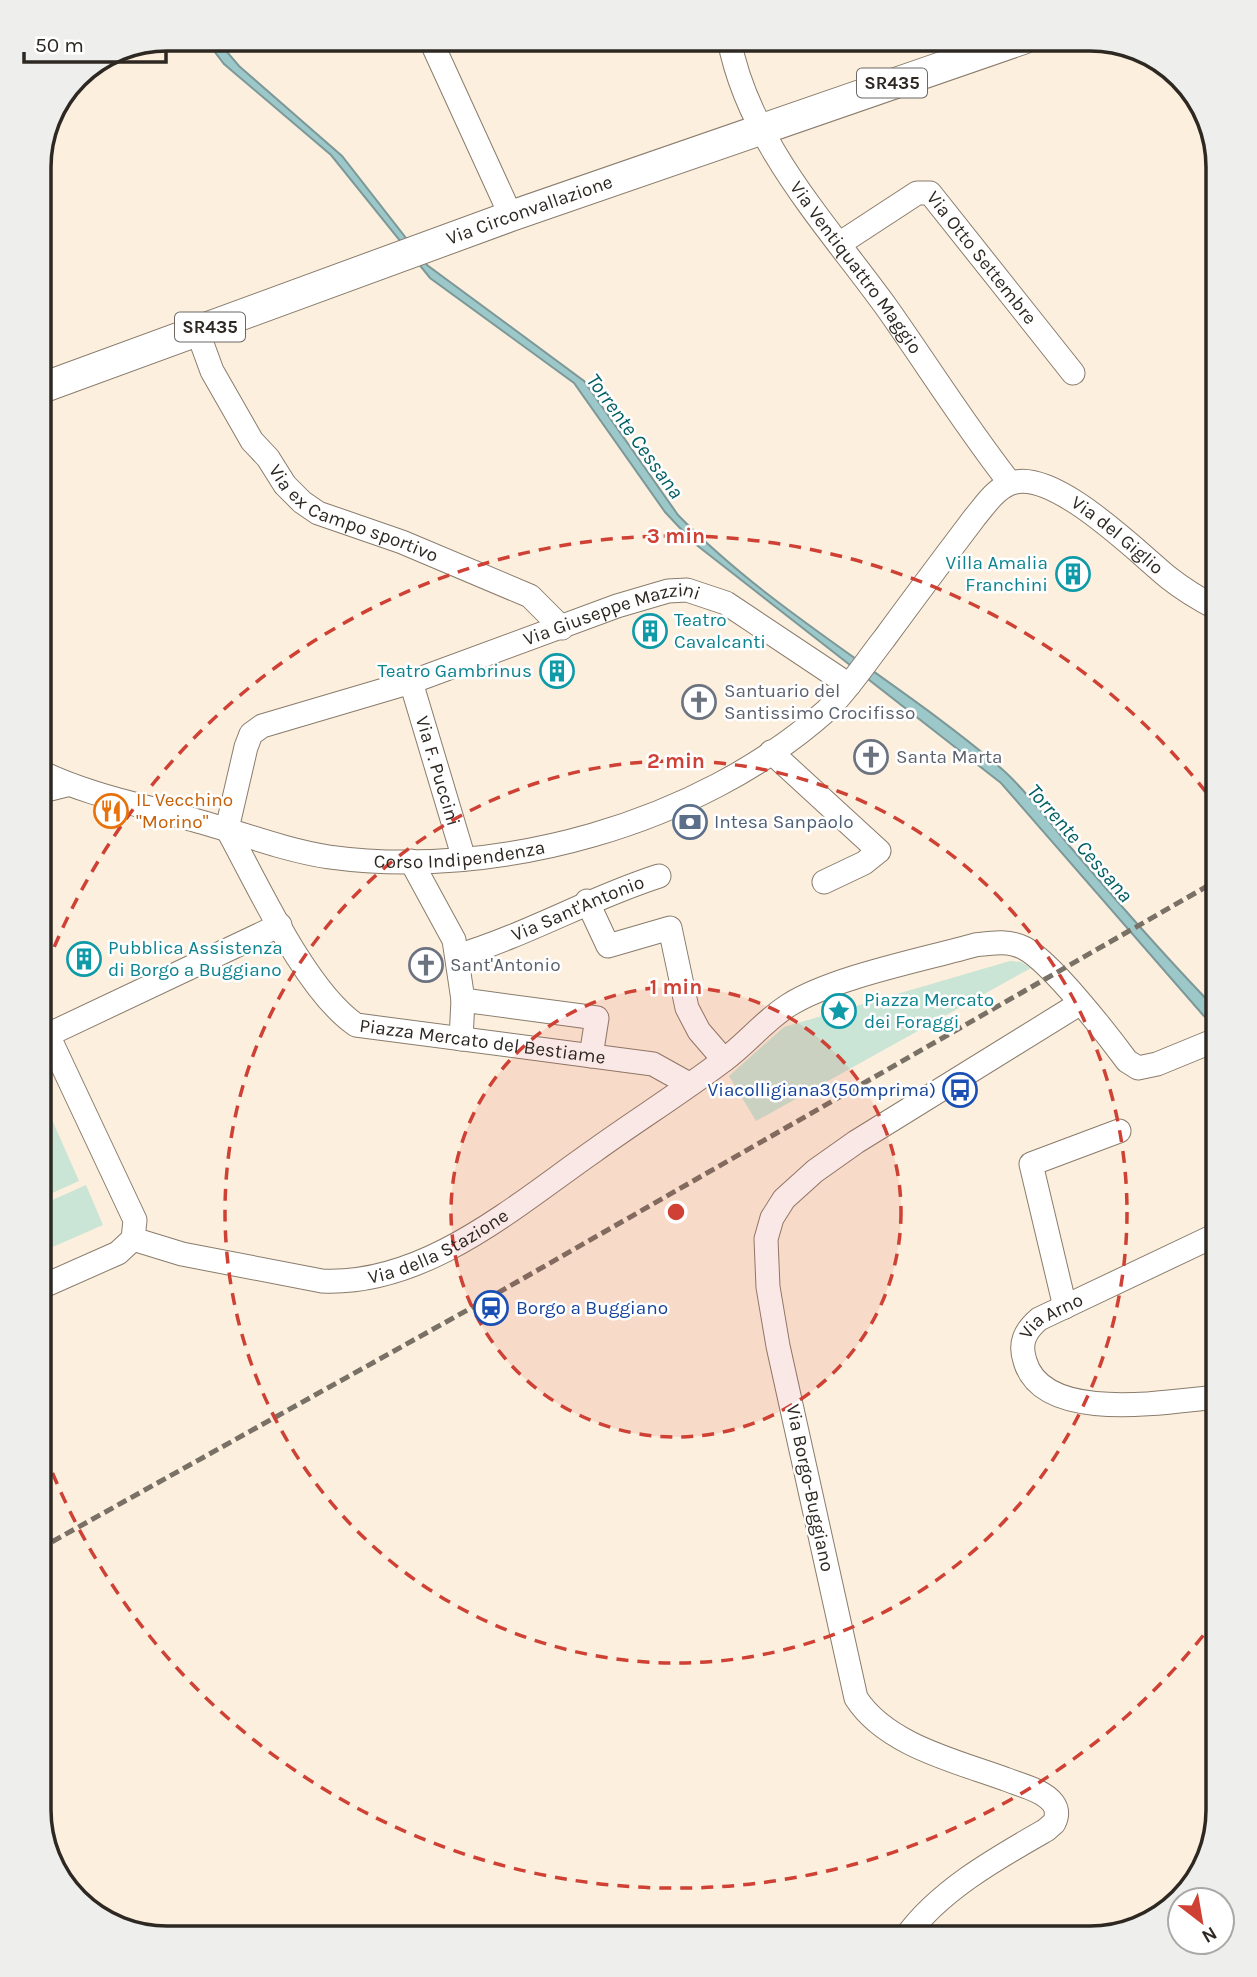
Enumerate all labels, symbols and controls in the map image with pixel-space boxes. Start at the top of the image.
scale bar [24,21,166,65]
text: 50 m [35,33,84,57]
road number: SR435 [857,68,927,98]
street label: Via Circonvallazione [443,171,615,250]
street label: Via Ventiquattro Maggio [785,177,926,358]
street label: Via Otto Settembre [922,187,1041,329]
road number: SR435 [175,312,245,342]
water label: Torrente Cessana [582,369,688,503]
street label: Via ex Campo sportivo [264,460,441,567]
street label: Via del Giglio [1067,491,1168,579]
text: 3 min [647,524,705,548]
place label: Villa Amalia Franchini [945,552,1048,596]
building icon: Villa Amalia Franchini [1054,555,1092,593]
street label: Via Giuseppe Mazzini [520,578,703,651]
place label: Teatro Cavalcanti [674,609,766,653]
building icon: Teatro Cavalcanti [631,612,669,650]
building icon: Teatro Gambrinus [538,652,576,690]
place label: Teatro Gambrinus [378,660,532,682]
place label: Santuario del Santissimo Crocifisso [724,680,915,724]
church icon: Santuario del Santissimo Crocifisso [680,683,718,721]
street label: Via F. Puccini [411,713,465,829]
church icon: Santa Marta [852,738,890,776]
place label: Santa Marta [896,746,1003,768]
text: 2 min [647,749,705,773]
water label: Torrente Cessana [1022,779,1138,907]
place label: IL Vecchino "Morino" [136,789,233,833]
restaurant icon: IL Vecchino "Morino" [92,792,130,830]
bank icon: Intesa Sanpaolo [671,803,709,841]
place label: Intesa Sanpaolo [714,811,854,833]
street label: Corso Indipendenza [373,836,547,873]
street label: Via Sant'Antonio [508,871,647,946]
place label: Pubblica Assistenza di Borgo a Buggiano [108,937,283,981]
building icon: Pubblica Assistenza di Borgo a Buggiano [65,940,103,978]
church icon: Sant'Antonio [407,946,445,984]
place label: Sant'Antonio [450,954,561,976]
text: 1 min [650,975,702,999]
place label: Piazza Mercato dei Foraggi [864,989,994,1033]
place icon: Piazza Mercato dei Foraggi [820,992,858,1030]
street label: Piazza Mercato del Bestiame [358,1015,607,1069]
bus stop icon: Viacolligiana3(50mprima) [941,1071,979,1109]
place label: Viacolligiana3(50mprima) [708,1079,936,1101]
centre of rings [664,1200,688,1224]
street label: Via della Stazione [366,1204,513,1289]
station icon: Borgo a Buggiano [472,1289,510,1327]
street label: Via Arno [1015,1289,1086,1343]
place label: Borgo a Buggiano [516,1297,668,1319]
street label: Via Borgo-Buggiano [782,1402,838,1574]
north arrow [1166,1886,1236,1956]
text: N [1198,1922,1221,1948]

